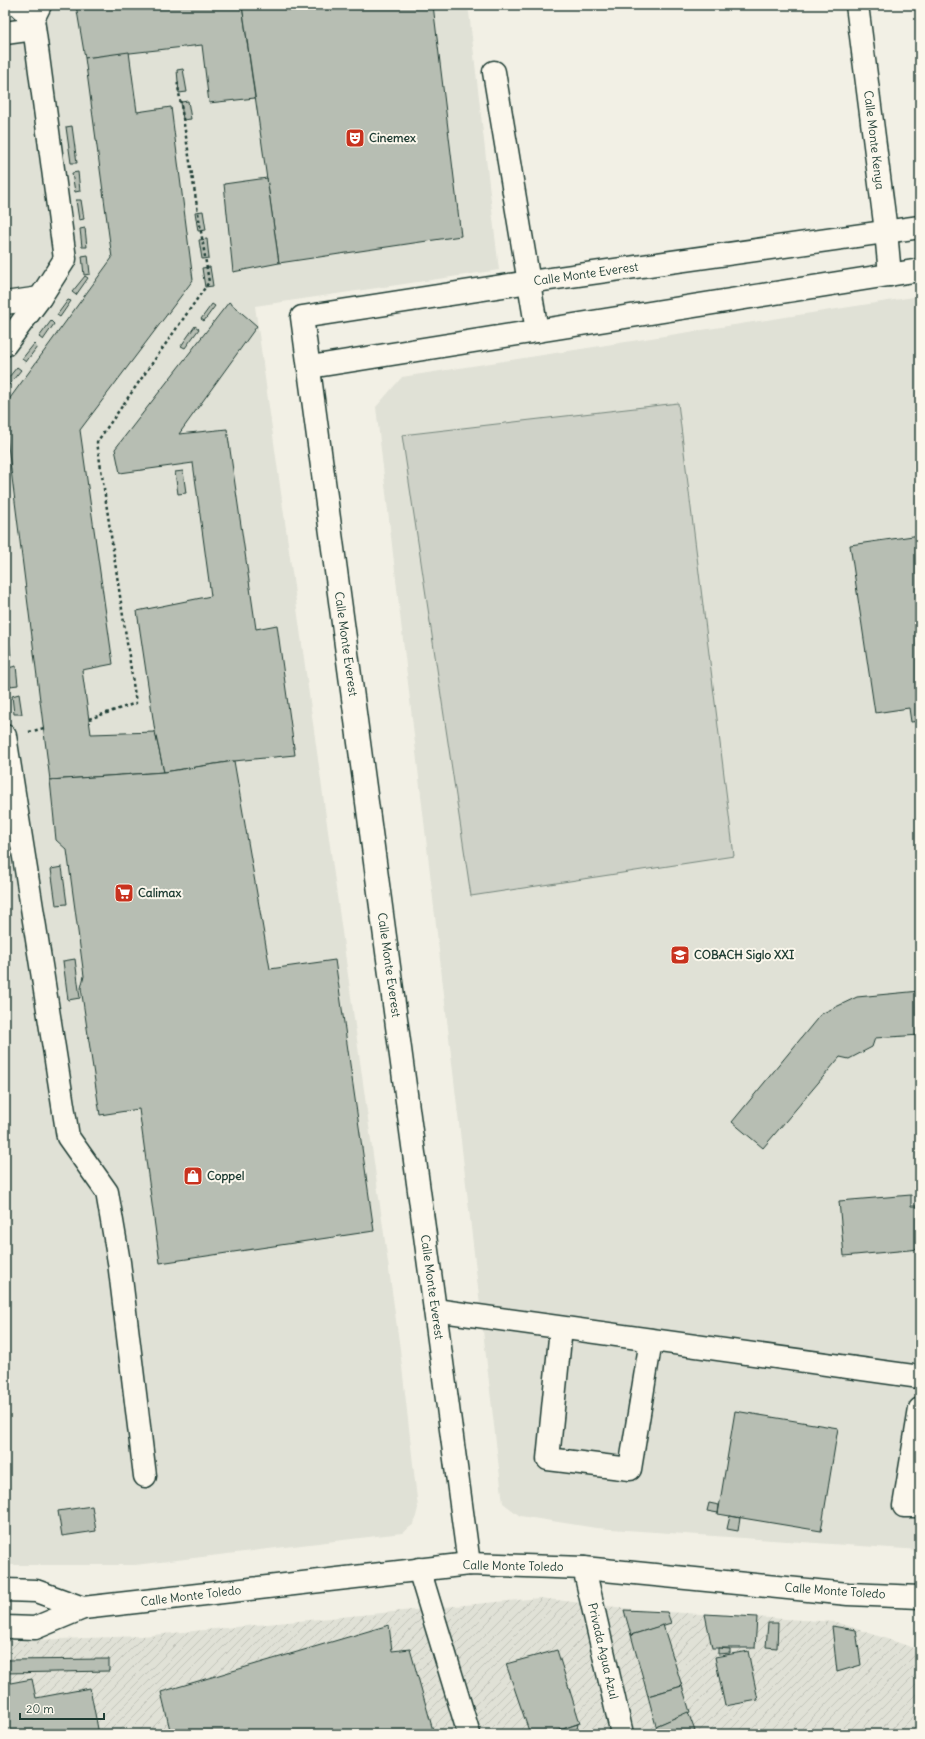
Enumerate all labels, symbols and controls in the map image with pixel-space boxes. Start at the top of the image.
street label: Calle Monte Kenya [861,89,888,191]
theatre icon: Cinemex [344,127,366,149]
place label: Cinemex [369,130,416,145]
street label: Calle Monte Everest [533,259,639,288]
street label: Calle Monte Everest [332,591,361,697]
supermarket icon: Calimax [113,882,135,904]
place label: Calimax [138,885,181,900]
street label: Calle Monte Everest [375,912,404,1018]
school or university icon: COBACH Siglo XXI [669,944,691,966]
place label: COBACH Siglo XXI [694,947,795,963]
shop icon: Coppel [182,1165,204,1187]
place label: Coppel [207,1168,245,1184]
street label: Calle Monte Everest [418,1234,447,1340]
street label: Calle Monte Toledo [462,1557,564,1574]
street label: Calle Monte Toledo [784,1579,886,1602]
street label: Calle Monte Toledo [140,1582,242,1609]
street label: Privada Agua Azul [585,1601,622,1700]
scale bar [20,1695,104,1721]
text: 20 m [26,1701,54,1716]

